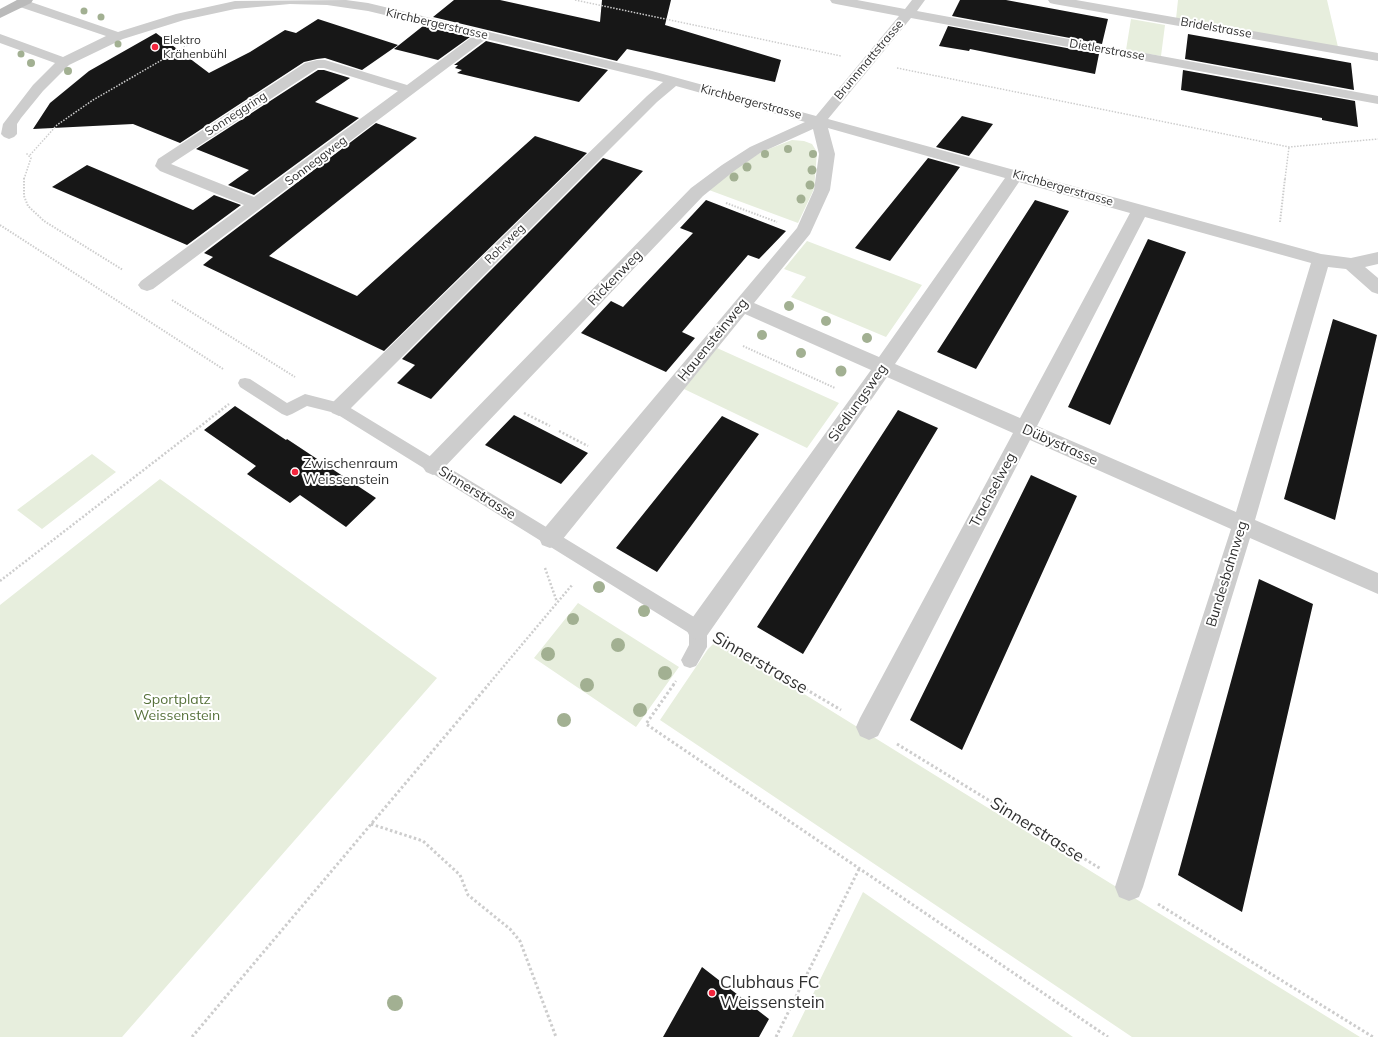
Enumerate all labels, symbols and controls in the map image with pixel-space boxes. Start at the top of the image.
street label: Kirchbergerstrasse [385,5,489,43]
street label: Bridelstrasse [1179,15,1253,41]
street label: Brunnmattstrasse [832,17,906,103]
place label: Elektro Krähenbühl [163,33,227,61]
street label: Dietlerstrasse [1068,36,1146,64]
marker: Elektro Krähenbühl [150,42,160,52]
street label: Kirchbergerstrasse [699,82,803,122]
street label: Sonneggring [202,89,270,139]
street label: Sonneggweg [282,133,350,189]
street label: Kirchbergerstrasse [1011,167,1115,209]
street label: Rohrweg [482,221,528,267]
street label: Rickenweg [584,247,646,309]
street label: Hauensteinweg [674,295,752,385]
street label: Siedlungsweg [825,361,891,445]
street label: Dübystrasse [1020,421,1100,469]
street label: Trachselweg [966,450,1020,530]
place label: Zwischenraum Weissenstein [303,456,398,488]
street label: Sinnerstrasse [435,463,519,523]
marker: Zwischenraum Weissenstein [290,467,300,477]
street label: Bundesbahnweg [1203,519,1251,629]
street label: Sinnerstrasse [709,628,811,698]
park label: Sportplatz Weissenstein [134,692,220,724]
street label: Sinnerstrasse [986,793,1088,867]
place label: Clubhaus FC Weissenstein [720,973,825,1013]
marker: Clubhaus FC Weissenstein [707,988,717,998]

